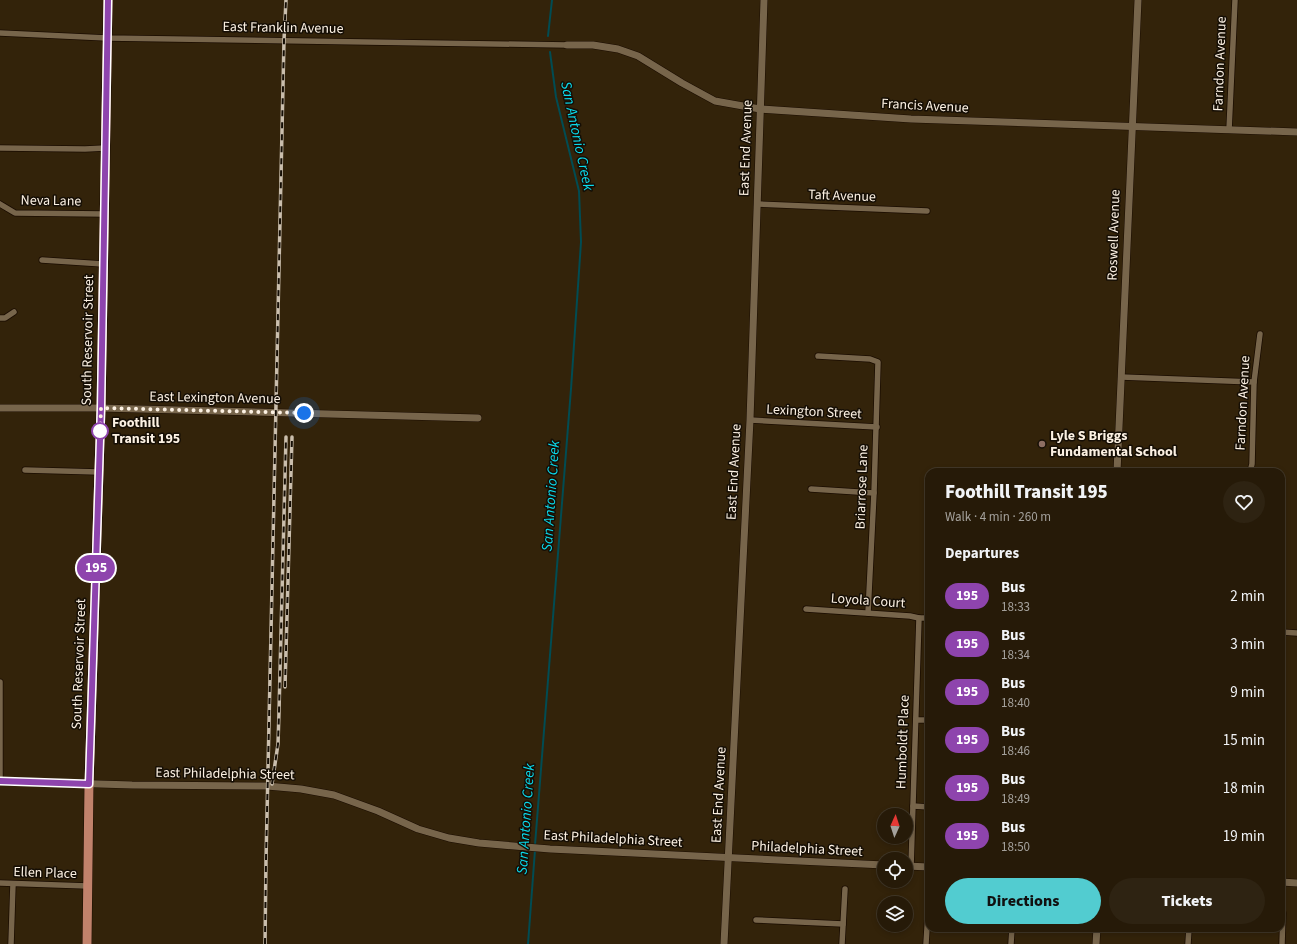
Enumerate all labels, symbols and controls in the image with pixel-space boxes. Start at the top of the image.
street label: Farndon Avenue [1208,16,1232,112]
street label: East Franklin Avenue [222,17,344,39]
water label: San Antonio Creek [555,79,599,193]
street label: Francis Avenue [881,94,969,118]
street label: East End Avenue [734,99,758,196]
street label: Taft Avenue [808,185,876,207]
street label: Roswell Avenue [1102,189,1126,281]
street label: Neva Lane [21,190,82,212]
street label: South Reservoir Street [77,274,99,406]
street label: Farndon Avenue [1231,355,1255,451]
street label: East Lexington Avenue [149,387,281,409]
street label: Lexington Street [766,400,862,425]
your location [294,403,314,423]
place label: Foothill Transit 195 [112,413,180,449]
marker: Foothill Transit 195 [91,422,109,440]
street label: East End Avenue [721,423,747,521]
place label: Lyle S Briggs Fundamental School [1050,426,1177,462]
water label: San Antonio Creek [537,439,565,552]
marker: Lyle S Briggs Fundamental School [1037,439,1047,449]
street label: Briarrose Lane [851,444,873,530]
text: Foothill Transit 195 [945,479,1108,506]
button: heart [1223,481,1265,523]
text: Walk · 4 min · 260 m [945,508,1051,526]
text: Departures [945,543,1019,564]
line badge: 195 [73,555,119,581]
text: 195 [85,558,107,578]
text: Bus [1001,577,1025,598]
text: 195 [956,586,978,606]
text: 2 min [1230,586,1265,607]
street label: Loyola Court [830,588,906,614]
street label: South Reservoir Street [67,598,91,730]
text: 18:33 [1001,598,1030,616]
text: Bus [1001,625,1025,646]
text: 195 [956,634,978,654]
text: 3 min [1230,634,1265,655]
text: 18:34 [1001,646,1030,664]
text: Bus [1001,673,1025,694]
text: 195 [956,682,978,702]
text: 9 min [1230,682,1265,703]
text: 18:40 [1001,694,1030,712]
street label: Humboldt Place [891,695,915,789]
text: Bus [1001,721,1025,742]
text: 195 [956,730,978,750]
text: 15 min [1223,730,1265,751]
text: 18:46 [1001,742,1030,760]
street label: East End Avenue [706,746,732,844]
water label: San Antonio Creek [512,762,540,875]
street label: East Philadelphia Street [155,763,295,785]
text: Bus [1001,769,1025,790]
text: 195 [956,778,978,798]
text: 18 min [1223,778,1265,799]
text: 18:49 [1001,790,1030,808]
north arrow [877,808,913,844]
map controls [877,808,913,932]
text: Bus [1001,817,1025,838]
street label: East Philadelphia Street [543,825,683,853]
text: 195 [956,826,978,846]
text: 19 min [1223,826,1265,847]
street label: Philadelphia Street [751,836,864,862]
text: 18:50 [1001,838,1030,856]
button: locate [877,852,913,888]
street label: Ellen Place [13,862,77,884]
button: Directions [945,878,1101,924]
button: Tickets [1109,878,1265,924]
button: layers [877,896,913,932]

